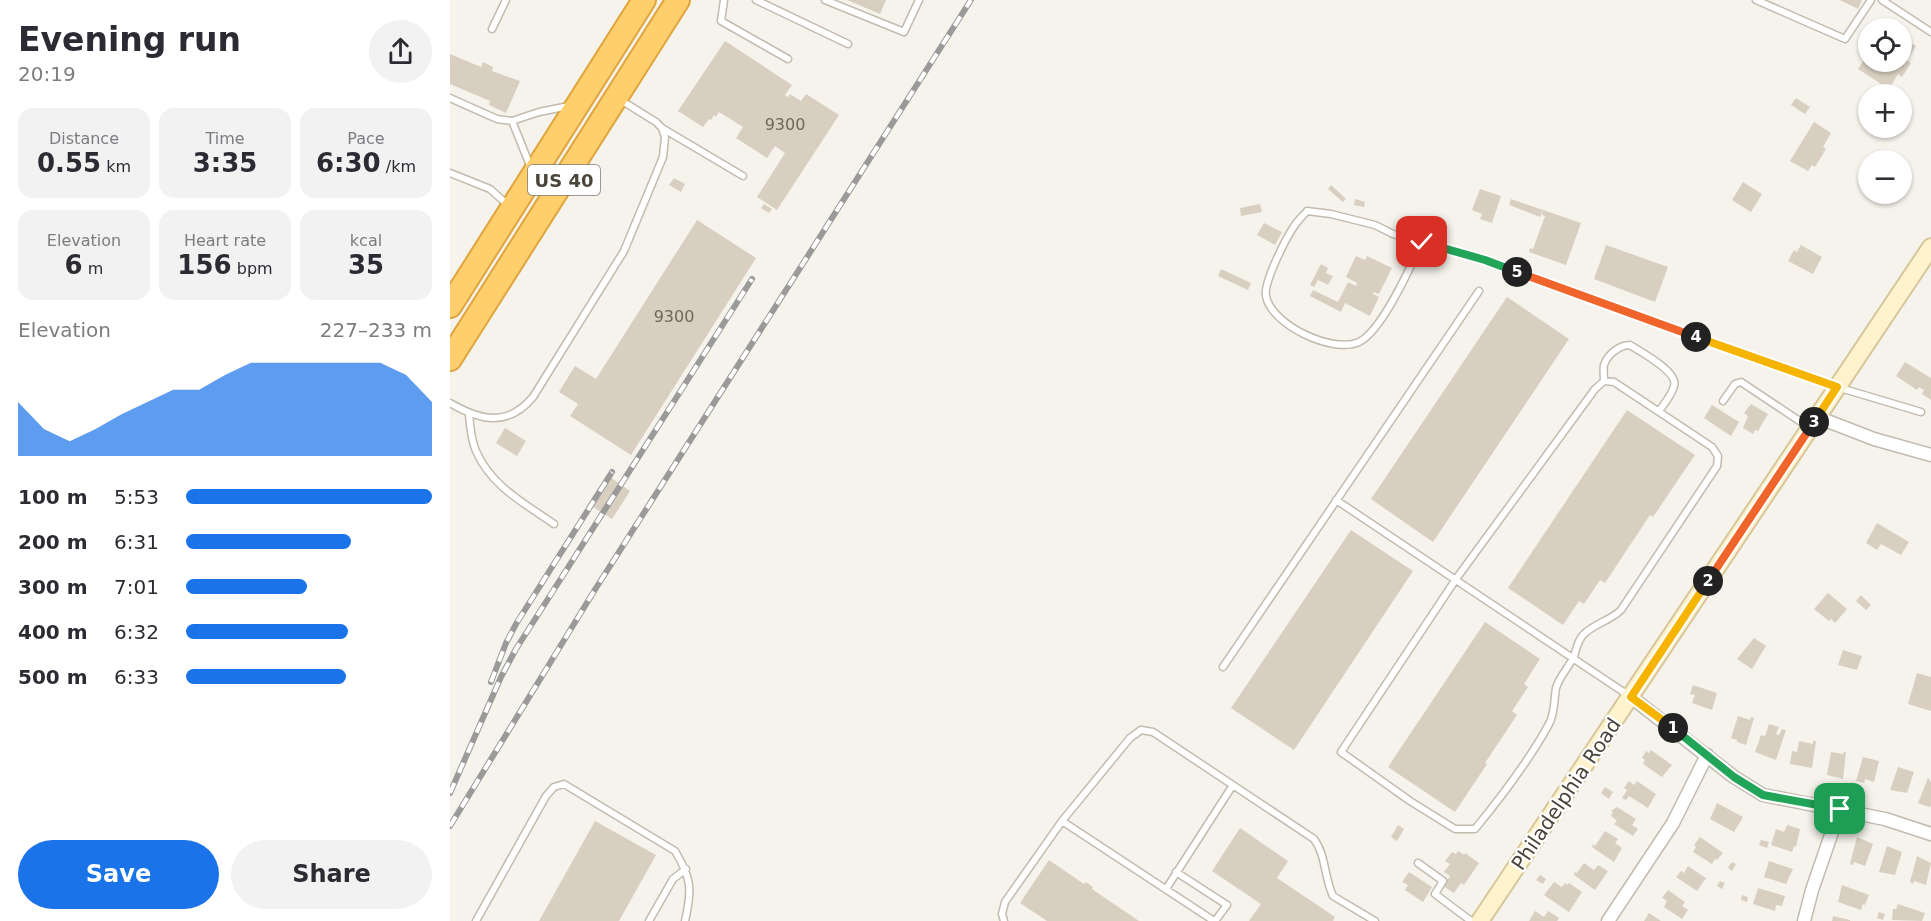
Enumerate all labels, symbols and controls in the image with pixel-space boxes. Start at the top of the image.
map controls [1858,18,1912,204]
button: locate [1858,18,1912,72]
text: Evening run [18,20,241,59]
button: share [369,20,432,83]
text: 20:19 [18,62,76,86]
button: + [1858,84,1912,138]
house number: 9300 [765,115,805,134]
text: Distance [49,129,119,148]
text: Time [205,129,245,148]
text: Pace [347,129,385,148]
text: 0.55 [37,148,101,178]
text: 3:35 [193,148,257,178]
text: 6:30 [316,148,381,178]
button: − [1858,150,1912,204]
text: km [101,157,131,176]
text: /km [381,157,416,176]
road number: US 40 [528,165,600,195]
pin [1396,216,1447,267]
icon: check [1405,225,1438,258]
text: Elevation [47,231,121,250]
text: Heart rate [184,231,266,250]
text: kcal [350,231,382,250]
text: 6 [65,250,83,280]
text: 156 [177,250,232,280]
text: 35 [348,250,384,280]
pin: 5 [1502,257,1532,287]
text: m [83,259,103,278]
text: bpm [232,259,273,278]
text: 5 [1511,262,1523,281]
house number: 9300 [654,307,694,326]
text: Elevation [18,318,111,342]
text: 227–233 m [320,318,432,342]
pin: 4 [1681,322,1711,352]
text: 4 [1690,327,1702,346]
pin: 3 [1799,407,1829,437]
text: 3 [1808,412,1820,431]
text: 100 m [18,485,88,509]
text: 5:53 [114,485,159,509]
text: 200 m [18,530,88,554]
text: 6:31 [114,530,159,554]
pin: 2 [1693,566,1723,596]
text: 2 [1702,571,1714,590]
text: 300 m [18,575,88,599]
text: 7:01 [114,575,159,599]
text: 400 m [18,620,88,644]
text: 6:32 [114,620,159,644]
text: 500 m [18,665,88,689]
text: 6:33 [114,665,159,689]
street label: Philadelphia Road [1506,713,1626,875]
pin: 1 [1658,713,1688,743]
text: 1 [1667,718,1679,737]
pin [1814,783,1865,834]
icon: arrive [1823,792,1856,825]
button: Save [18,840,219,909]
button: Share [231,840,432,909]

